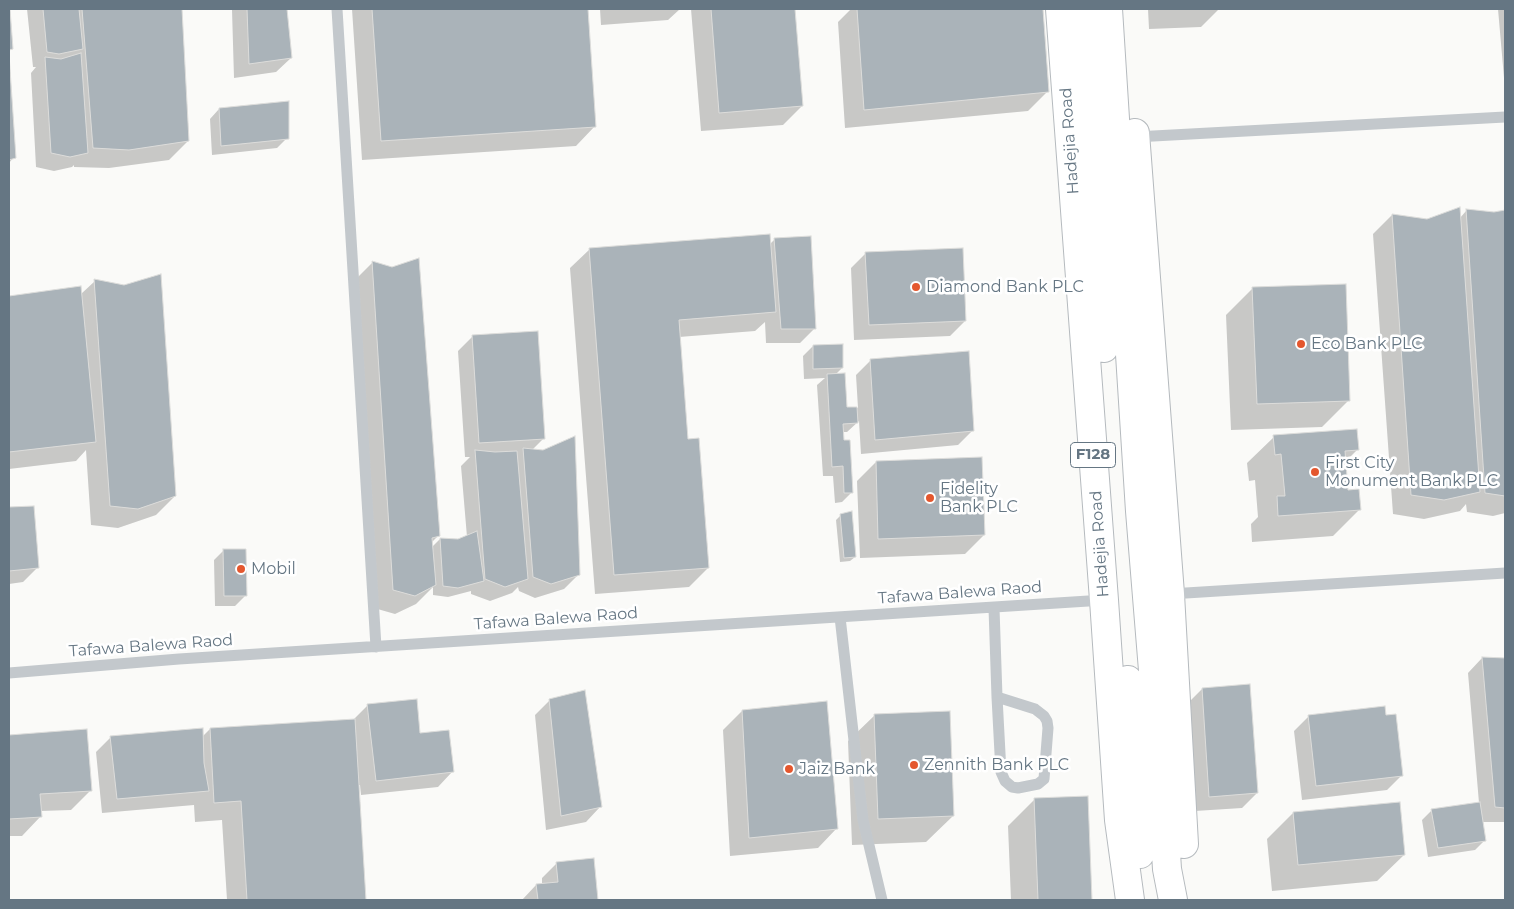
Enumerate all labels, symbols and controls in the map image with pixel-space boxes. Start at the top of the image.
street label: Hadejia Road [1057,87,1083,195]
place label: Diamond Bank PLC [926,277,1084,297]
marker: Diamond Bank PLC [910,281,922,293]
place label: Eco Bank PLC [1311,334,1423,354]
marker: Eco Bank PLC [1295,338,1307,350]
road number: F128 [1070,442,1116,468]
place label: First City Monument Bank PLC [1325,453,1498,491]
marker: First City Monument Bank PLC [1309,466,1321,478]
place label: Fidelity Bank PLC [940,479,1018,517]
street label: Hadejia Road [1087,490,1113,598]
marker: Fidelity Bank PLC [924,492,936,504]
place label: Mobil [251,559,296,579]
marker: Mobil [235,563,247,575]
street label: Tafawa Balewa Raod [877,578,1043,608]
street label: Tafawa Balewa Raod [473,604,639,634]
street label: Tafawa Balewa Raod [68,631,234,661]
place label: Zennith Bank PLC [924,755,1069,775]
place label: Jaiz Bank [799,759,875,779]
marker: Zennith Bank PLC [908,759,920,771]
marker: Jaiz Bank [783,763,795,775]

